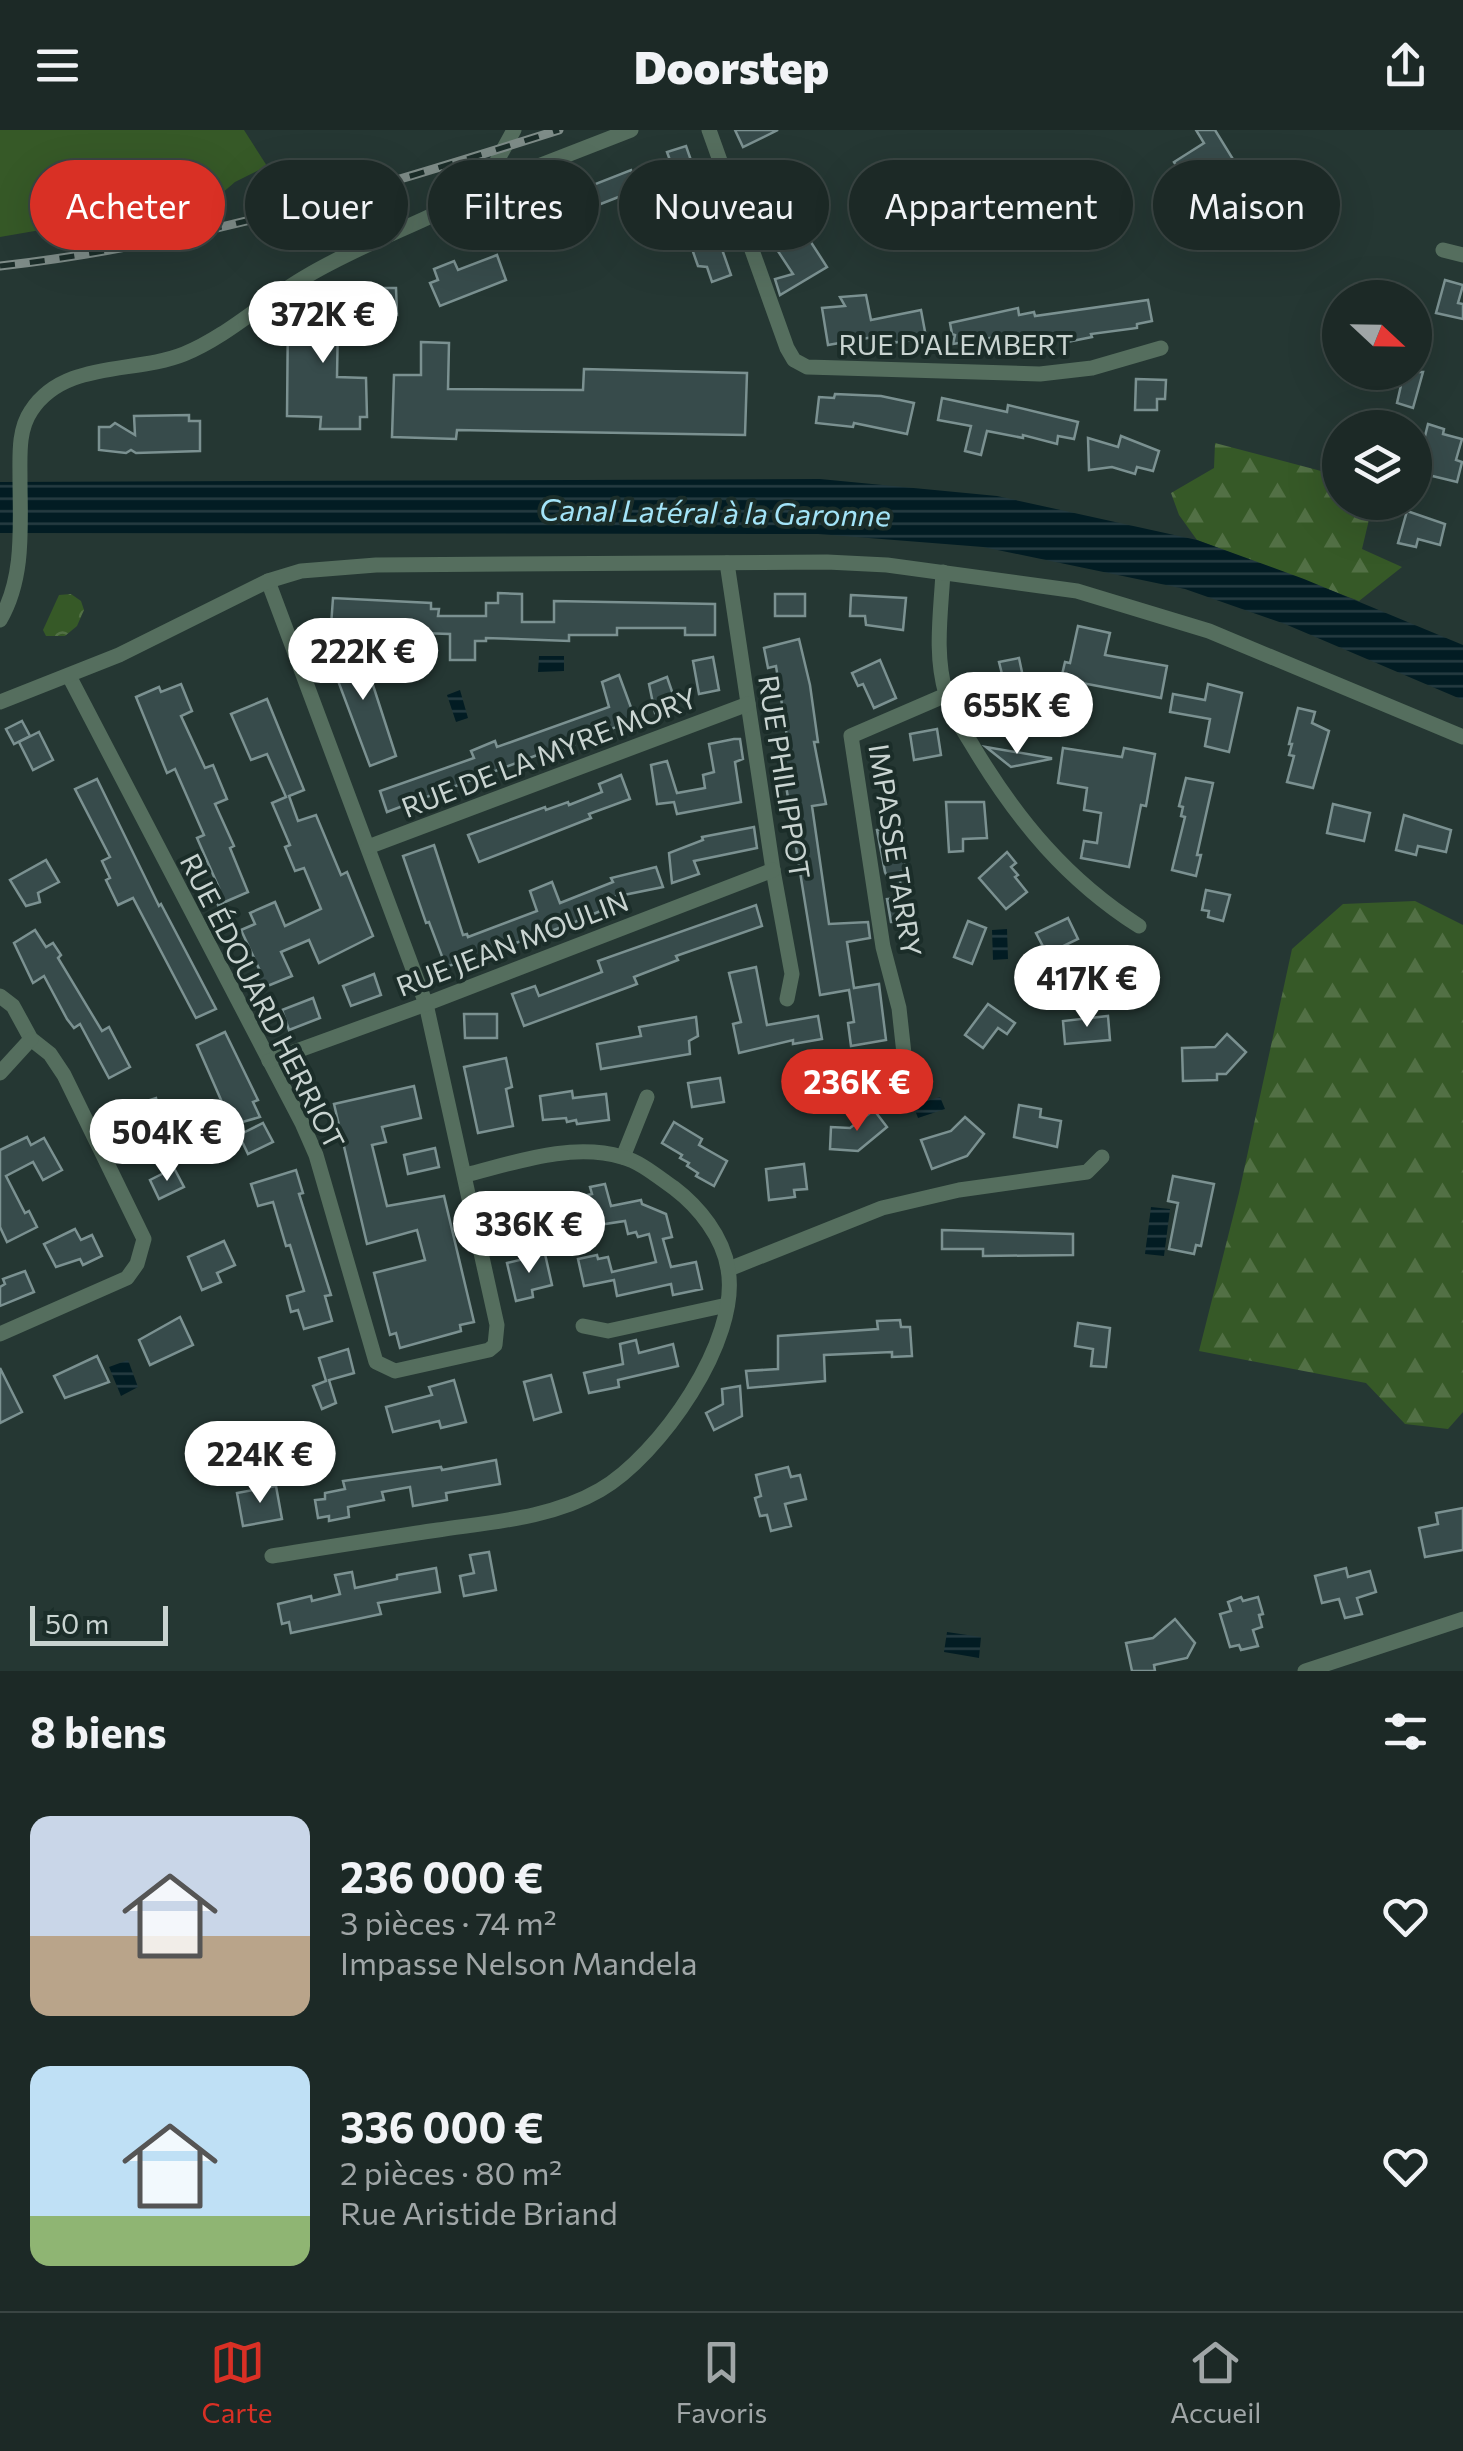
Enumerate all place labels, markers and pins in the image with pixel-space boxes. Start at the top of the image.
pin: 372K € [242,281,404,366]
pin: 222K € [282,618,444,703]
pin: 655K € [936,672,1098,757]
pin: 417K € [1006,945,1168,1030]
pin: 236K € [776,1049,938,1134]
pin: 504K € [86,1099,248,1184]
pin: 336K € [448,1191,610,1276]
pin: 224K € [179,1421,341,1506]

